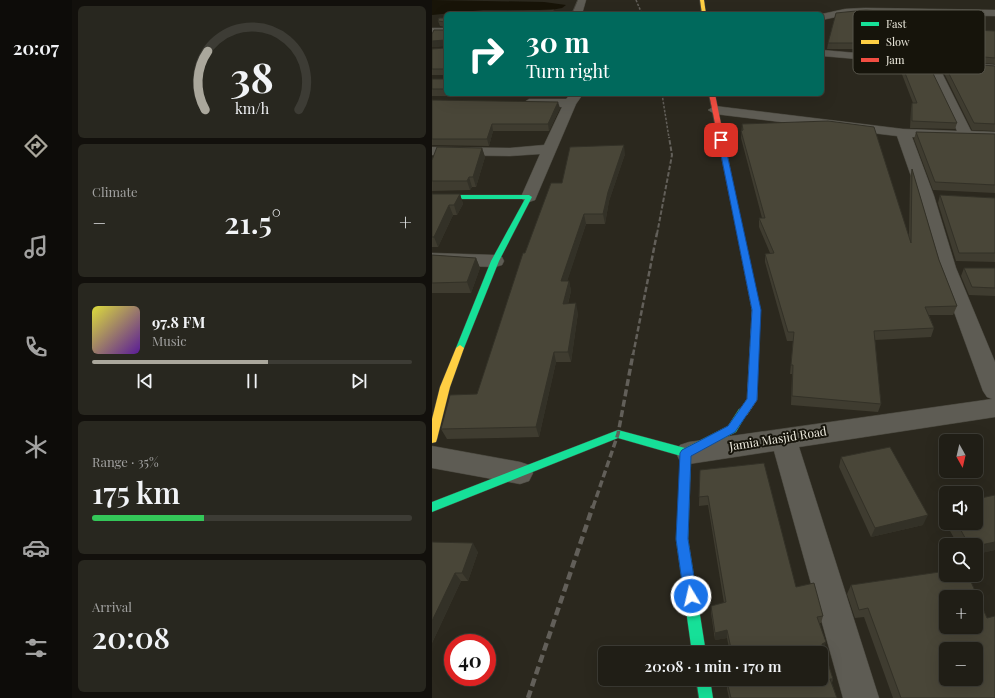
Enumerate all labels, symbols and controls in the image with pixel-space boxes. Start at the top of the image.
legend [853,10,985,74]
text: Fast [886,16,906,31]
text: 30 m [526,23,590,60]
icon: right [460,28,512,80]
text: Slow [886,34,910,49]
text: 20:07 [13,36,59,60]
text: 38 [230,48,274,103]
text: Jam [885,52,905,67]
text: Turn right [526,59,609,83]
text: km/h [235,99,270,118]
pin [704,123,738,157]
icon: arrive [710,129,732,151]
icon: directions [22,132,50,160]
text: Climate [92,183,138,200]
text: 21.5° [224,202,281,242]
text: − [92,207,106,237]
text: + [399,207,412,237]
icon: music [22,233,50,261]
text: 97.8 FM [152,312,205,332]
text: Music [152,332,187,349]
icon: phone [22,333,50,361]
icon: previous [134,370,156,392]
icon: pause [241,370,263,392]
icon: next [348,370,370,392]
street label: Jamia Masjid Road [727,422,828,454]
icon: climate [22,433,50,461]
north arrow [939,434,983,478]
map controls [939,434,983,686]
text: Range · 35% [92,453,159,470]
text: 175 km [92,472,180,512]
button: sound [939,486,983,530]
icon: car [22,534,50,562]
button: search [939,538,983,582]
position arrow [670,575,712,617]
button: + [939,590,983,634]
text: Arrival [92,598,132,615]
text: 20:08 [92,617,170,657]
icon: filters [22,634,50,662]
speed limit sign: 40 [444,634,496,686]
button: − [939,642,983,686]
text: 20:08 · 1 min · 170 m [645,656,781,676]

